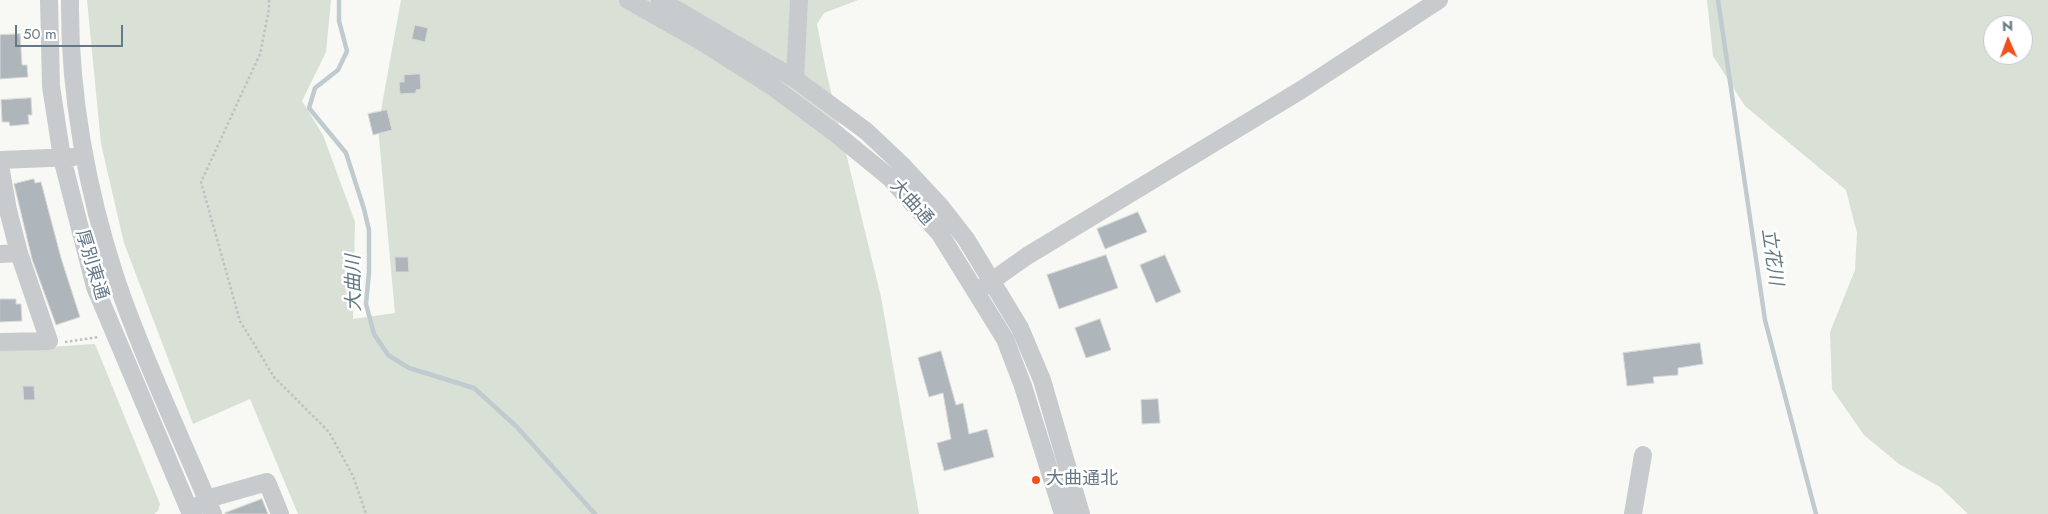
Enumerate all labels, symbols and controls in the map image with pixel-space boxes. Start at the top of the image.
scale bar [18,15,125,47]
north arrow [1983,15,2033,65]
text: N [2002,16,2013,36]
text: 50 m [23,23,57,45]
street label: 大曲通 [885,176,937,230]
street label: 厚別東通 [70,227,112,303]
water label: 立花川 [1756,227,1786,287]
water label: 大曲川 [343,254,367,312]
place label: 大曲通北 [1046,469,1118,491]
marker: 大曲通北 [1030,474,1042,486]

